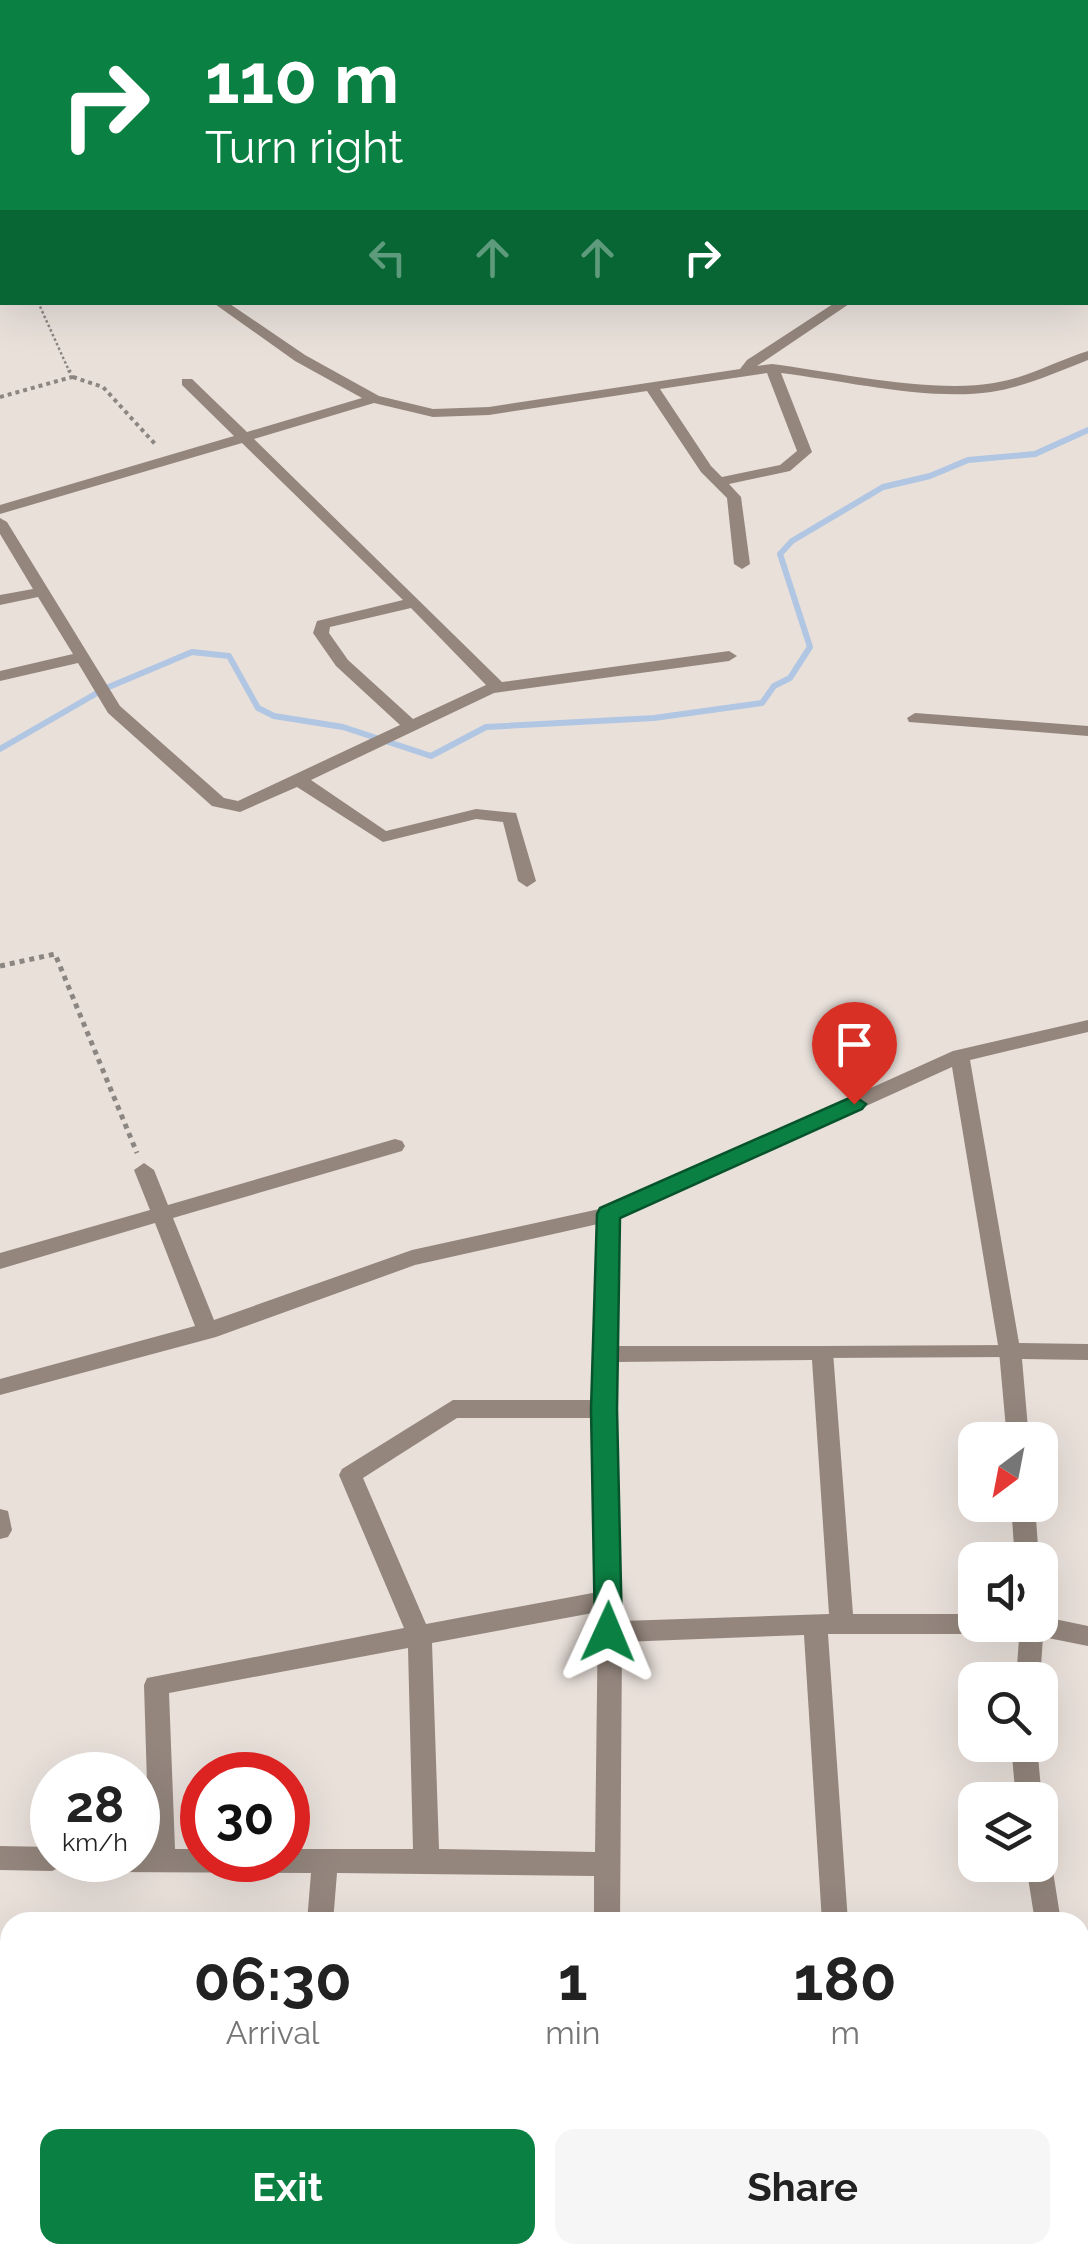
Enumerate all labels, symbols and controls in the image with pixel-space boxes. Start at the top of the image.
text: 110 m [205,37,399,119]
icon: right [40,40,170,170]
text: Turn right [205,121,403,174]
icon: left [360,230,415,285]
icon: ahead [465,230,520,285]
icon: ahead [570,230,625,285]
icon: right [675,230,730,285]
pin [812,1002,897,1105]
icon: arrive [827,1017,882,1072]
north arrow [958,1422,1058,1522]
map controls [958,1422,1058,1882]
button: sound [958,1542,1058,1642]
position arrow [556,1580,660,1684]
button: search [958,1662,1058,1762]
speed limit sign: 30 [180,1752,310,1882]
text: 28 [66,1775,124,1834]
button: layers [958,1782,1058,1882]
text: km/h [62,1827,128,1857]
text: 06:30 [193,1944,352,2014]
text: 1 [558,1944,588,2014]
text: 180 [794,1944,897,2014]
text: Arrival [226,2014,320,2051]
text: min [545,2014,600,2051]
text: m [830,2014,860,2051]
button: Exit [40,2129,535,2244]
button: Share [555,2129,1050,2244]

